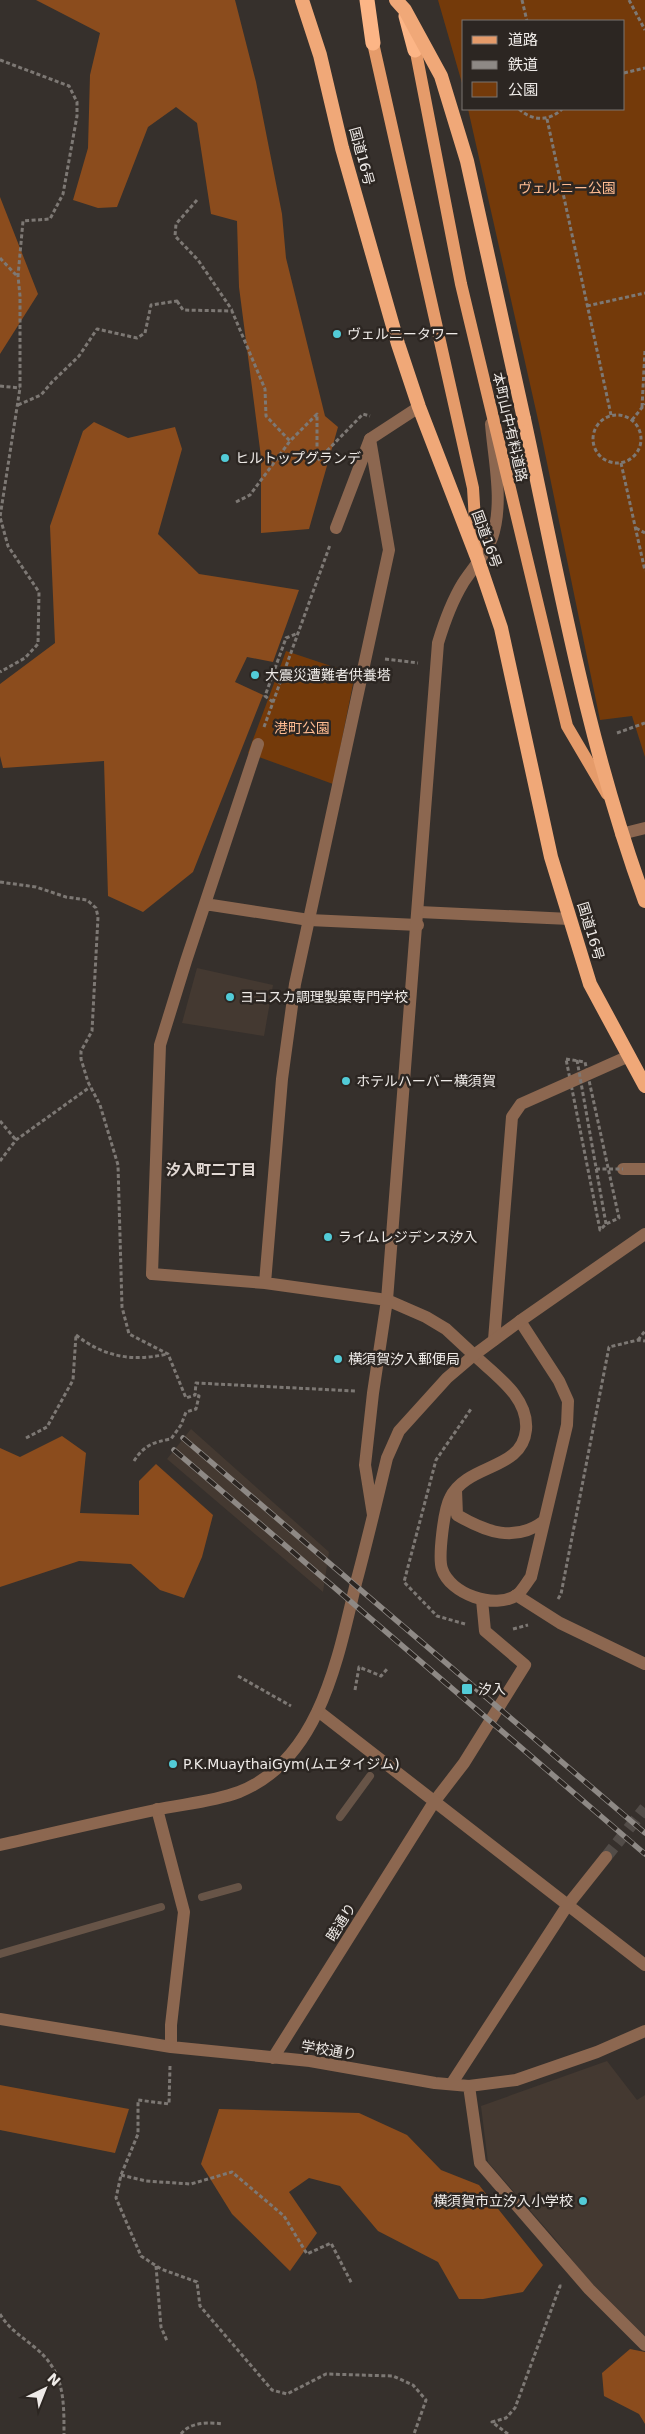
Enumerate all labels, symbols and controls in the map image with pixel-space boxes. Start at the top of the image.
legend [462,20,625,110]
text: 道路 [508,31,538,49]
text: 鉄道 [508,56,538,74]
text: 公園 [508,81,538,99]
street label: 国道16号 [347,125,377,187]
park label: ヴェルニー公園 [518,180,616,196]
place label: ヴェルニータワー [347,326,459,342]
marker: ヴェルニータワー [331,328,343,340]
street label: 本町山中有料道路 [490,371,530,483]
place label: ヒルトップグランデ [235,450,361,466]
marker: ヒルトップグランデ [219,452,231,464]
street label: 国道16号 [469,508,505,570]
place label: 大震災遭難者供養塔 [265,667,391,683]
marker: 大震災遭難者供養塔 [249,669,261,681]
park label: 港町公園 [274,720,330,736]
street label: 国道16号 [575,900,607,962]
place label: ヨコスカ調理製菓専門学校 [240,989,408,1005]
marker: ヨコスカ調理製菓専門学校 [224,991,236,1003]
place label: ホテルハーバー横須賀 [356,1073,496,1089]
marker: ホテルハーバー横須賀 [340,1075,352,1087]
district label: 汐入町二丁目 [166,1161,256,1179]
place label: ライムレジデンス汐入 [338,1229,477,1245]
marker: ライムレジデンス汐入 [322,1231,334,1243]
place label: 横須賀汐入郵便局 [348,1351,460,1367]
marker: 横須賀汐入郵便局 [332,1353,344,1365]
place label: 汐入 [478,1681,506,1697]
marker: 汐入 [460,1682,474,1696]
place label: P.K.MuaythaiGym(ムエタイジム) [183,1756,400,1772]
marker: P.K.MuaythaiGym(ムエタイジム) [167,1758,179,1770]
street label: 睦通り [323,1900,359,1944]
street label: 学校通り [300,2038,358,2062]
place label: 横須賀市立汐入小学校 [433,2193,573,2209]
marker: 横須賀市立汐入小学校 [577,2195,589,2207]
north arrow [20,2364,70,2414]
text: N [44,2370,64,2389]

